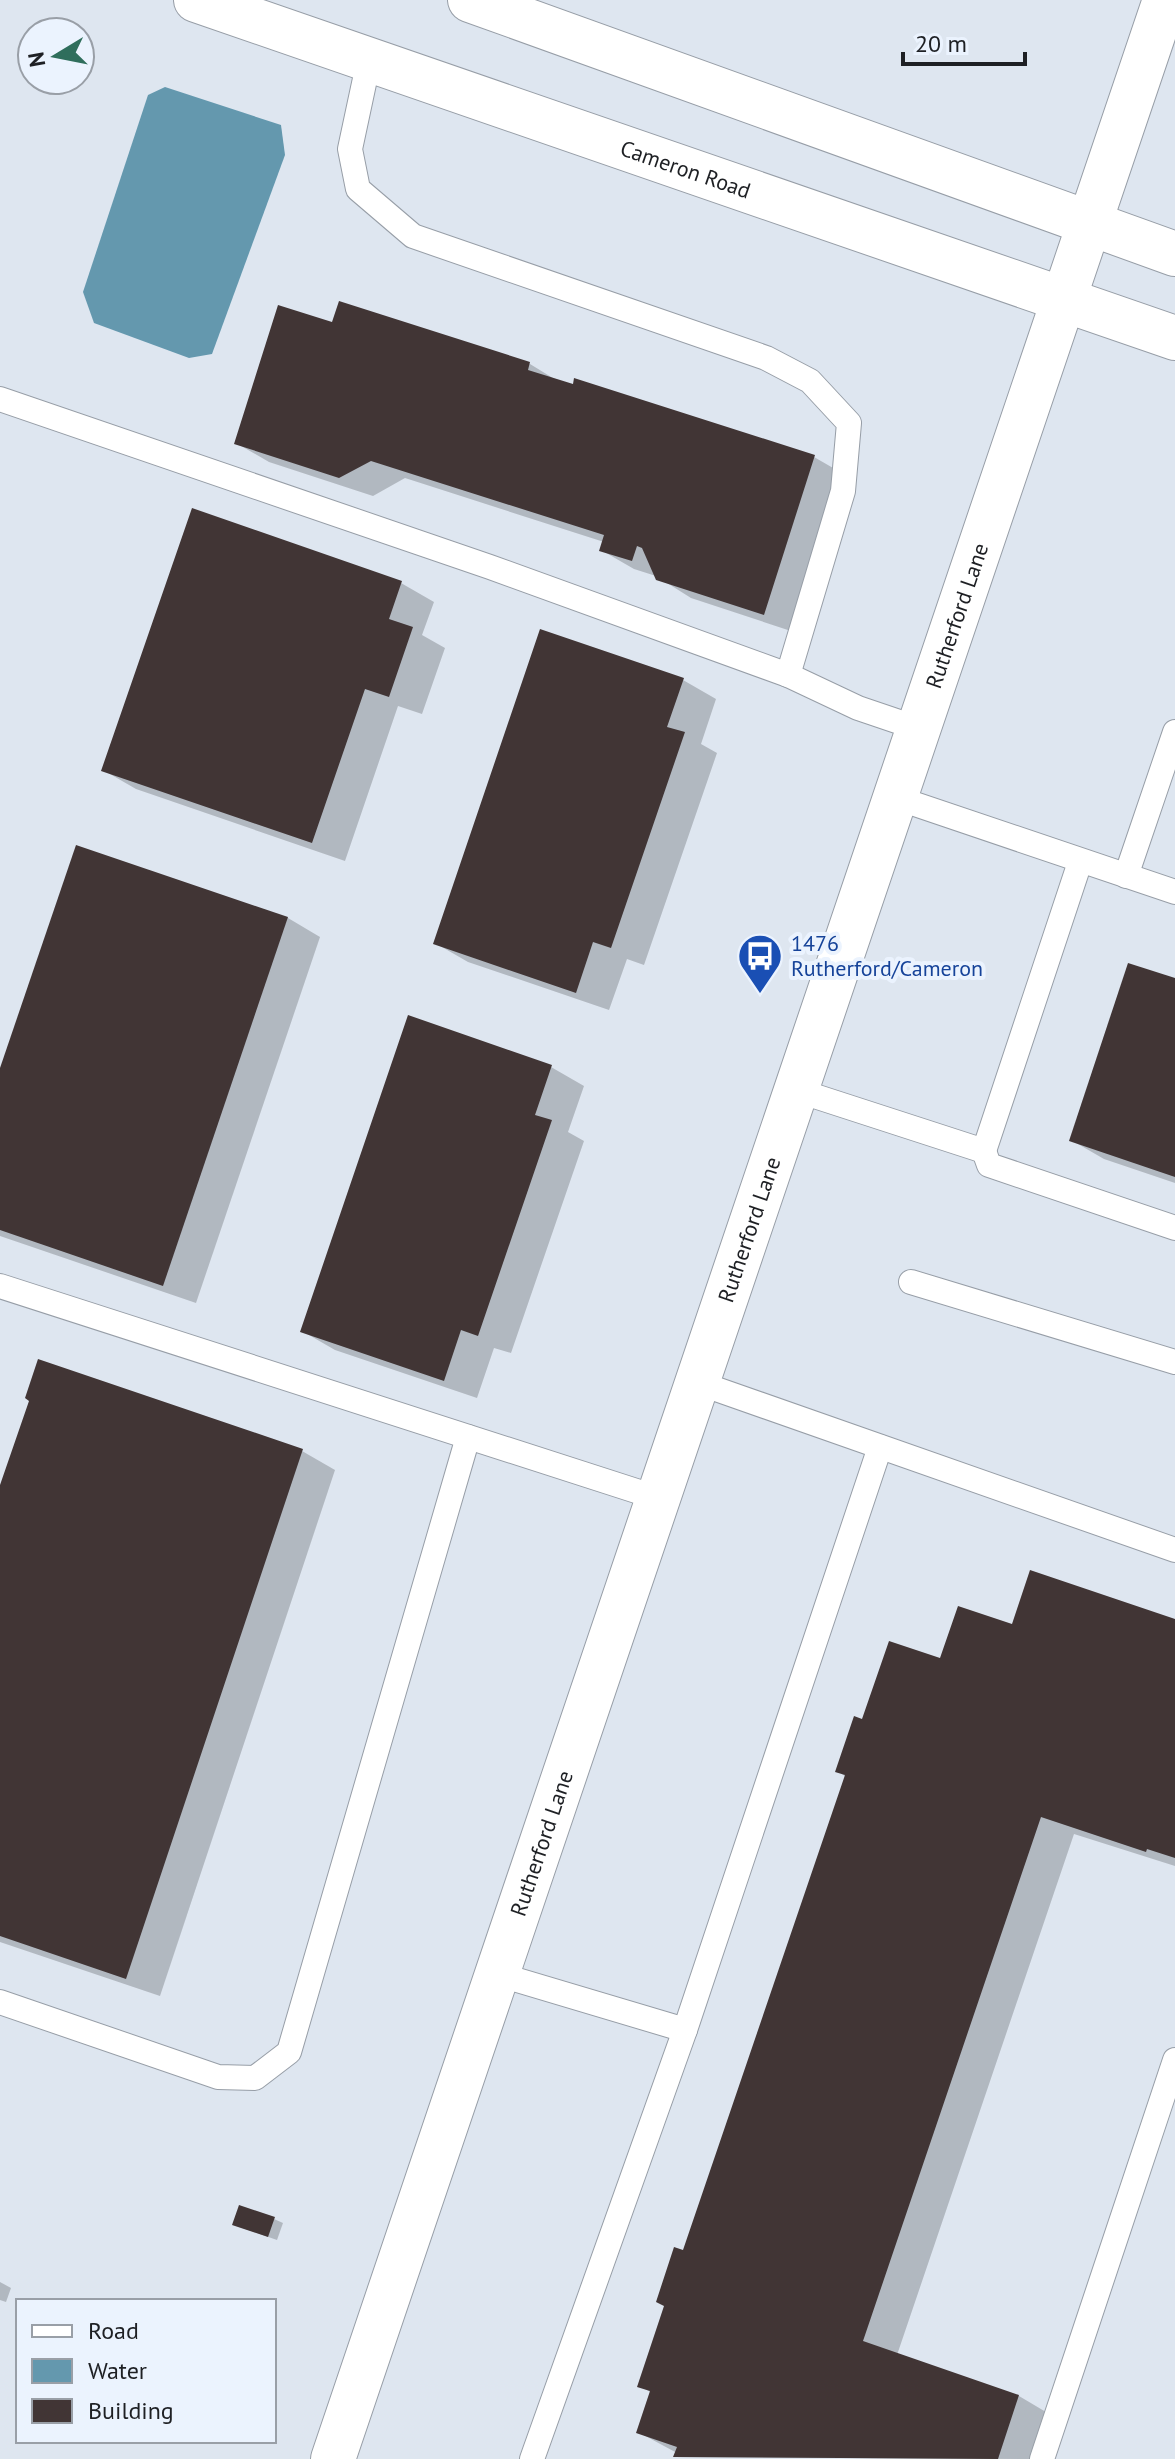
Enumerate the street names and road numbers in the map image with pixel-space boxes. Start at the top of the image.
street label: Cameron Road [617,134,754,204]
street label: Rutherford Lane [919,539,994,692]
street label: Rutherford Lane [711,1153,787,1306]
street label: Rutherford Lane [504,1767,579,1920]

